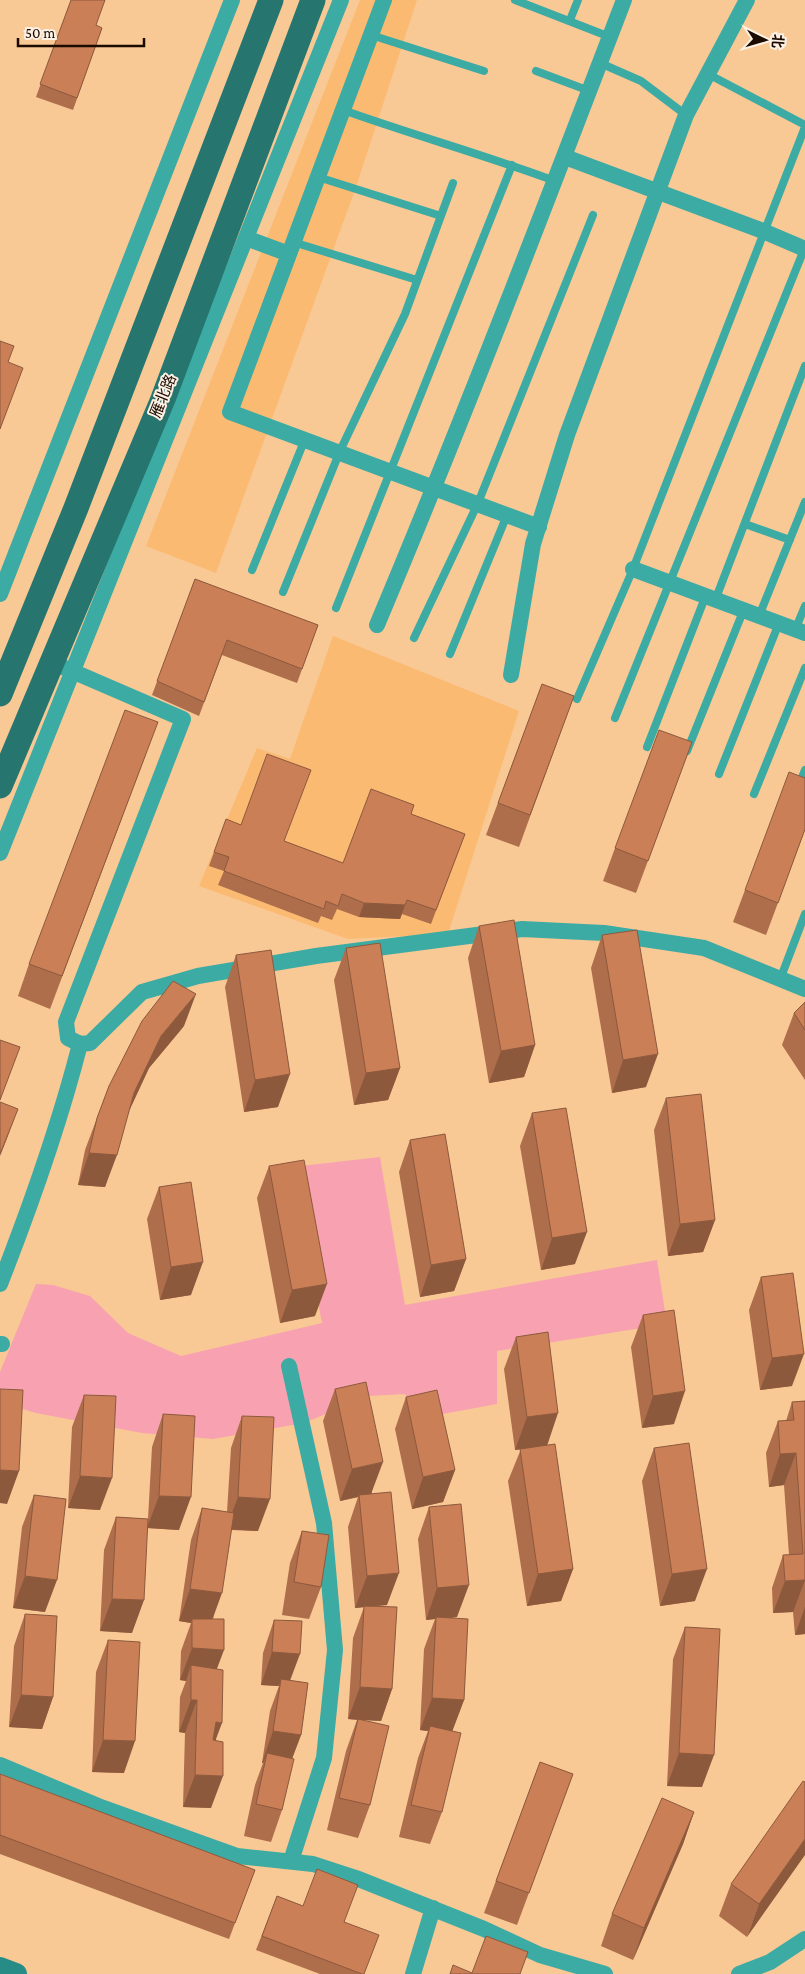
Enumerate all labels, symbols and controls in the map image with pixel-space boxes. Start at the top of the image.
scale bar [18,15,144,47]
north arrow [740,15,790,65]
text: 50 m [25,25,55,41]
text: 北 [769,33,787,49]
street label: 雁北路 [146,372,179,420]

